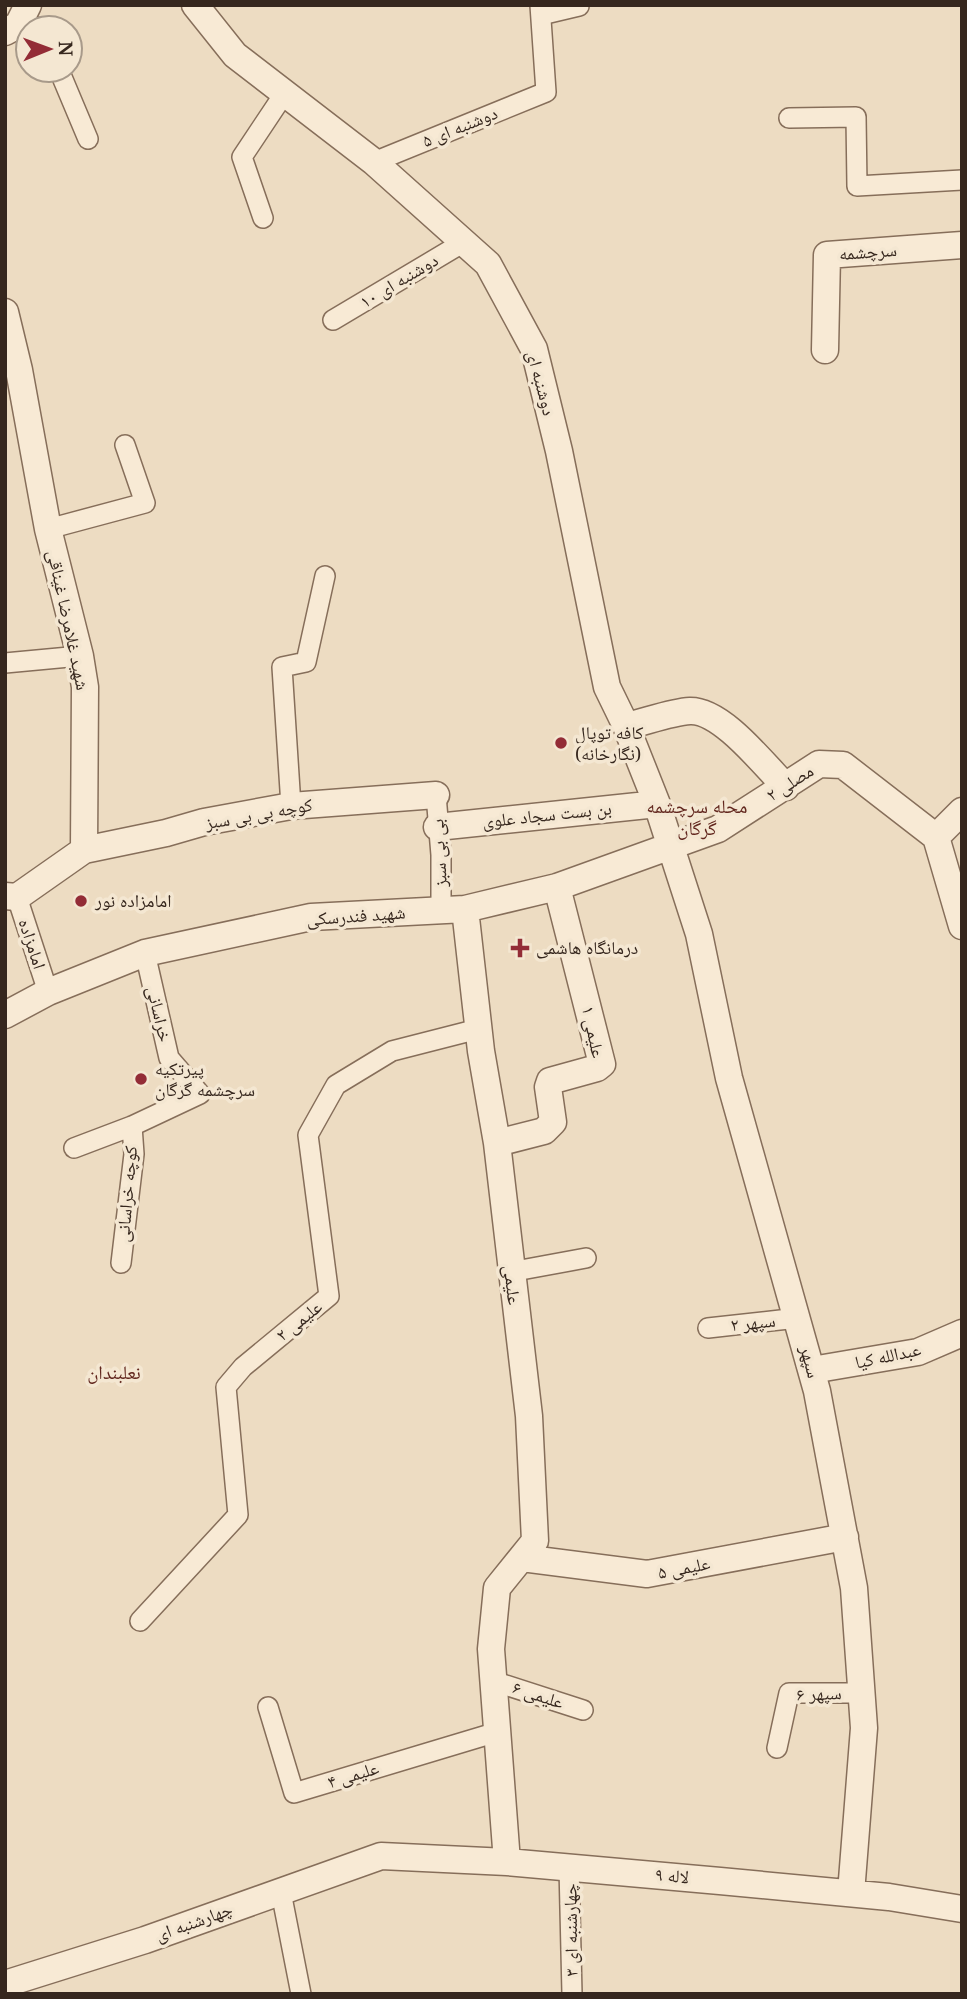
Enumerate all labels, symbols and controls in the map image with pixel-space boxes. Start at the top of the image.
north arrow [14,14,84,84]
text: N [53,41,79,56]
street label: ۵ دوشنبه ای [418,100,501,152]
street label: سرچشمه [838,237,898,265]
street label: ۱۰ دوشنبه ای [355,247,442,313]
street label: دوشنبه ای [522,348,562,418]
street label: شهید غلامرضا غیناقی [42,548,96,692]
place label: کافه توپال (نگارخانه) [575,720,644,765]
marker: کافه توپال (نگارخانه) [553,735,569,751]
street label: ۲ مصلی [761,758,818,806]
street label: کوچه بی بی سبز [202,792,315,834]
district label: محله سرچشمه گرگان [647,793,747,841]
street label: بن بست سجاد علوی [481,795,613,833]
street label: بی بی سبز [424,818,452,889]
place label: امامزاده نور [94,888,172,912]
marker: امامزاده نور [73,893,89,909]
street label: شهید فندرسکی [306,900,406,930]
street label: امامزاده [14,915,52,972]
place label: درمانگاه هاشمی [536,935,638,959]
marker: درمانگاه هاشمی [510,938,530,958]
street label: خراسانی [142,983,178,1044]
street label: ۱ علیمی [577,1004,611,1060]
place label: پیرتکیه سرچشمه گرگان [155,1056,255,1101]
marker: پیرتکیه سرچشمه گرگان [133,1071,149,1087]
street label: کوچه خراسانی [110,1144,142,1243]
street label: علیمی [499,1264,527,1306]
street label: ۲ علیمی [270,1294,326,1346]
street label: ۲ سپهر [729,1308,777,1336]
street label: عبدالله کیا [853,1336,923,1374]
street label: سپهر [795,1342,827,1381]
district label: نعلبندان [87,1359,141,1385]
street label: ۵ علیمی [656,1550,712,1584]
street label: ۶ علیمی [510,1675,567,1714]
street label: ۶ سپهر [796,1680,842,1706]
street label: ۴ علیمی [324,1755,381,1793]
street label: ۹ لاله [654,1862,690,1888]
street label: ۳ چهارشنبه ای [557,1883,583,1977]
street label: چهارشنبه ای [152,1896,236,1946]

